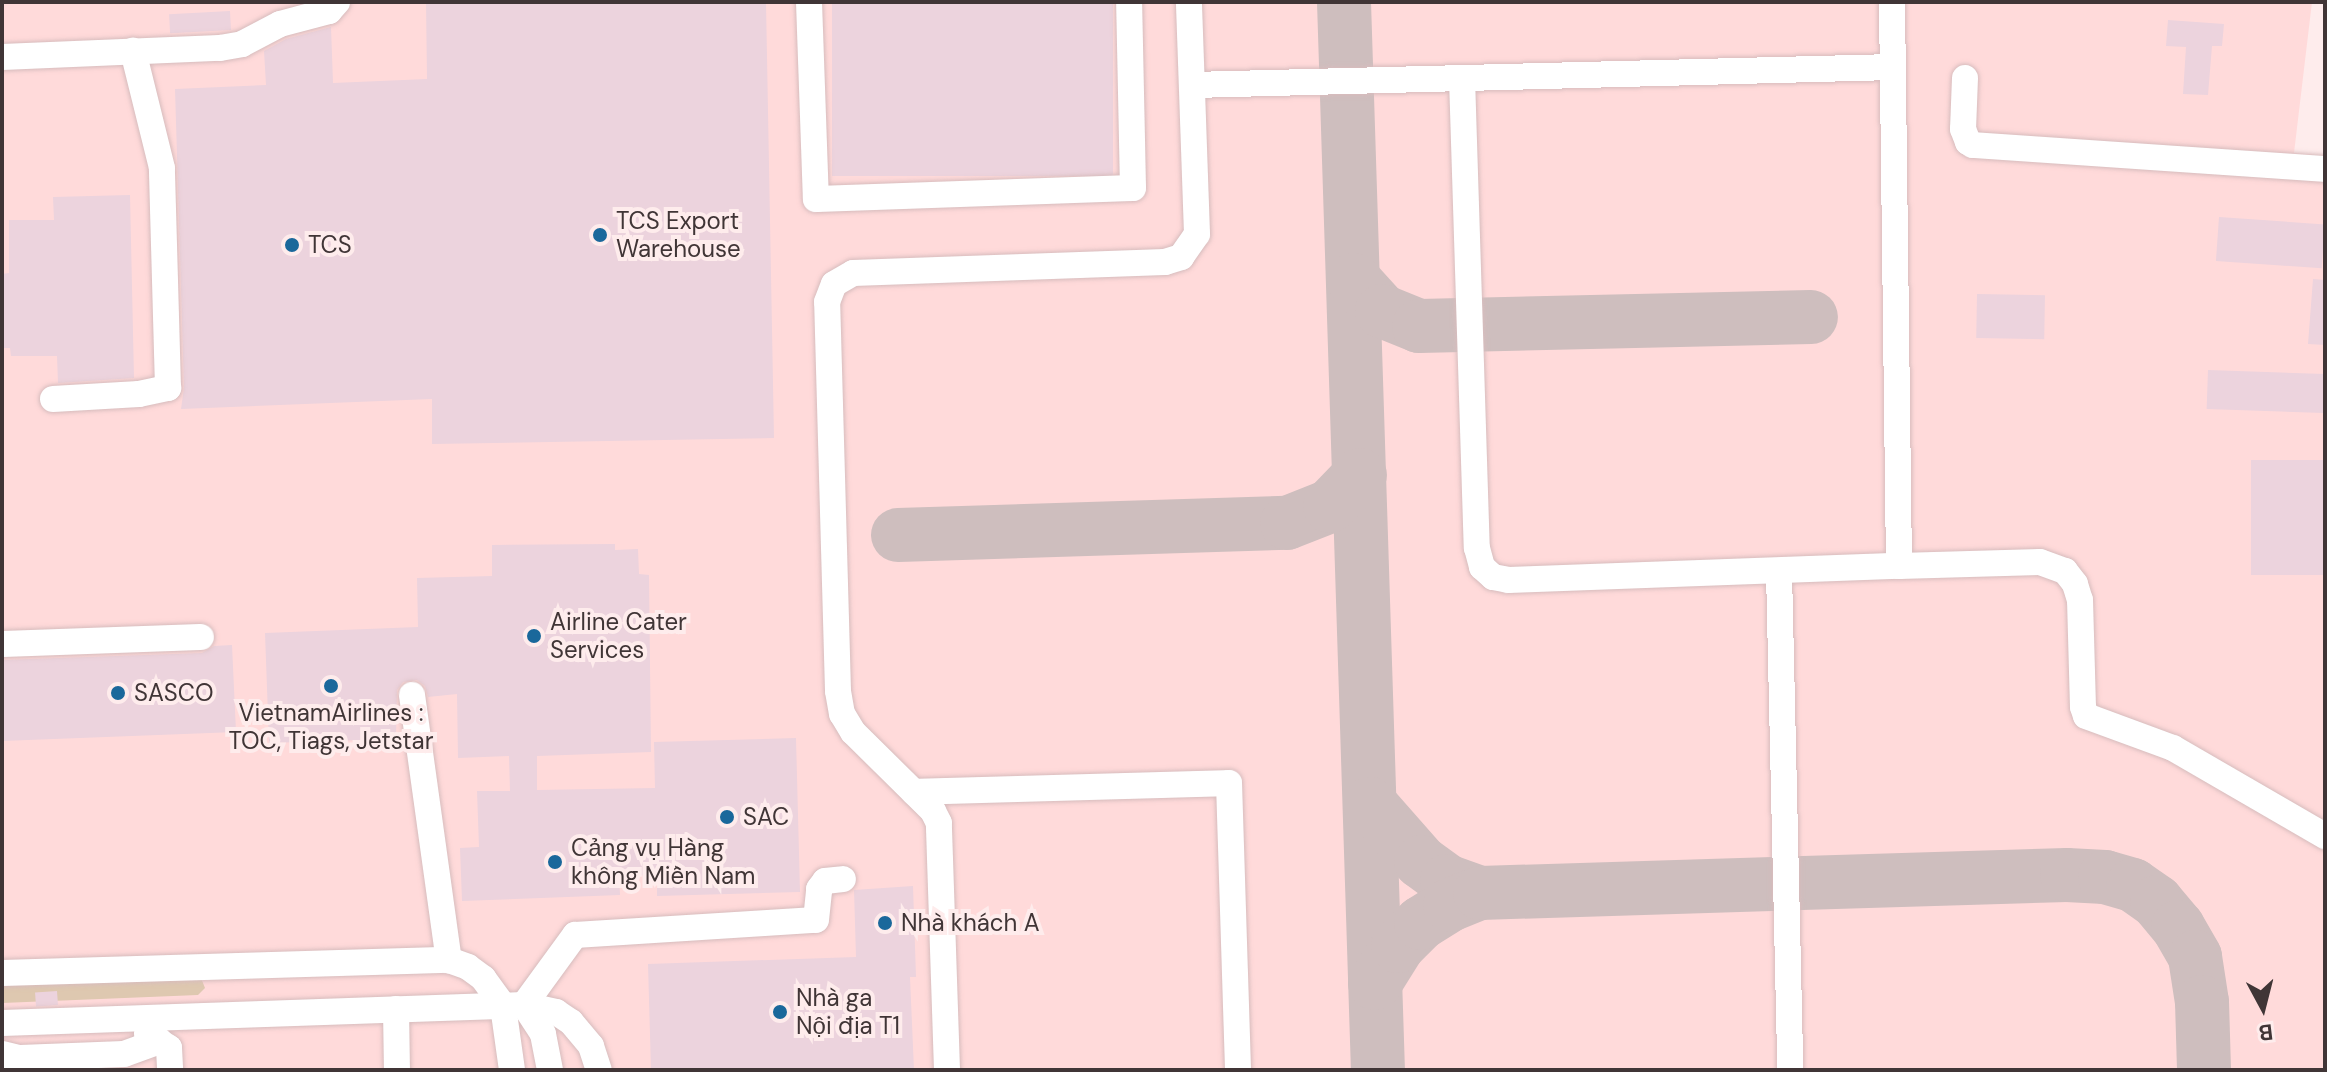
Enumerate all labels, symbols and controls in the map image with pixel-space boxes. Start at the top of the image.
place label: TCS Export Warehouse [616,207,741,263]
marker: TCS Export Warehouse [591,226,609,244]
place label: TCS [308,231,352,259]
marker: TCS [283,236,301,254]
place label: Airline Cater Services [550,608,687,664]
marker: Airline Cater Services [525,627,543,645]
marker: VietnamAirlines : TOC, Tiags, Jetstar [322,677,340,695]
place label: SASCO [134,679,214,707]
marker: SASCO [109,684,127,702]
place label: VietnamAirlines : TOC, Tiags, Jetstar [228,699,434,755]
place label: SAC [743,803,789,831]
marker: SAC [718,808,736,826]
place label: Cảng vụ Hàng không Miền Nam [571,834,755,890]
marker: Cảng vụ Hàng không Miền Nam [546,853,564,871]
place label: Nhà khách A [901,909,1040,937]
marker: Nhà khách A [876,914,894,932]
north arrow [2223,968,2303,1048]
place label: Nhà ga Nội địa T1 [796,984,900,1040]
marker: Nhà ga Nội địa T1 [771,1003,789,1021]
text: B [2257,1017,2275,1048]

